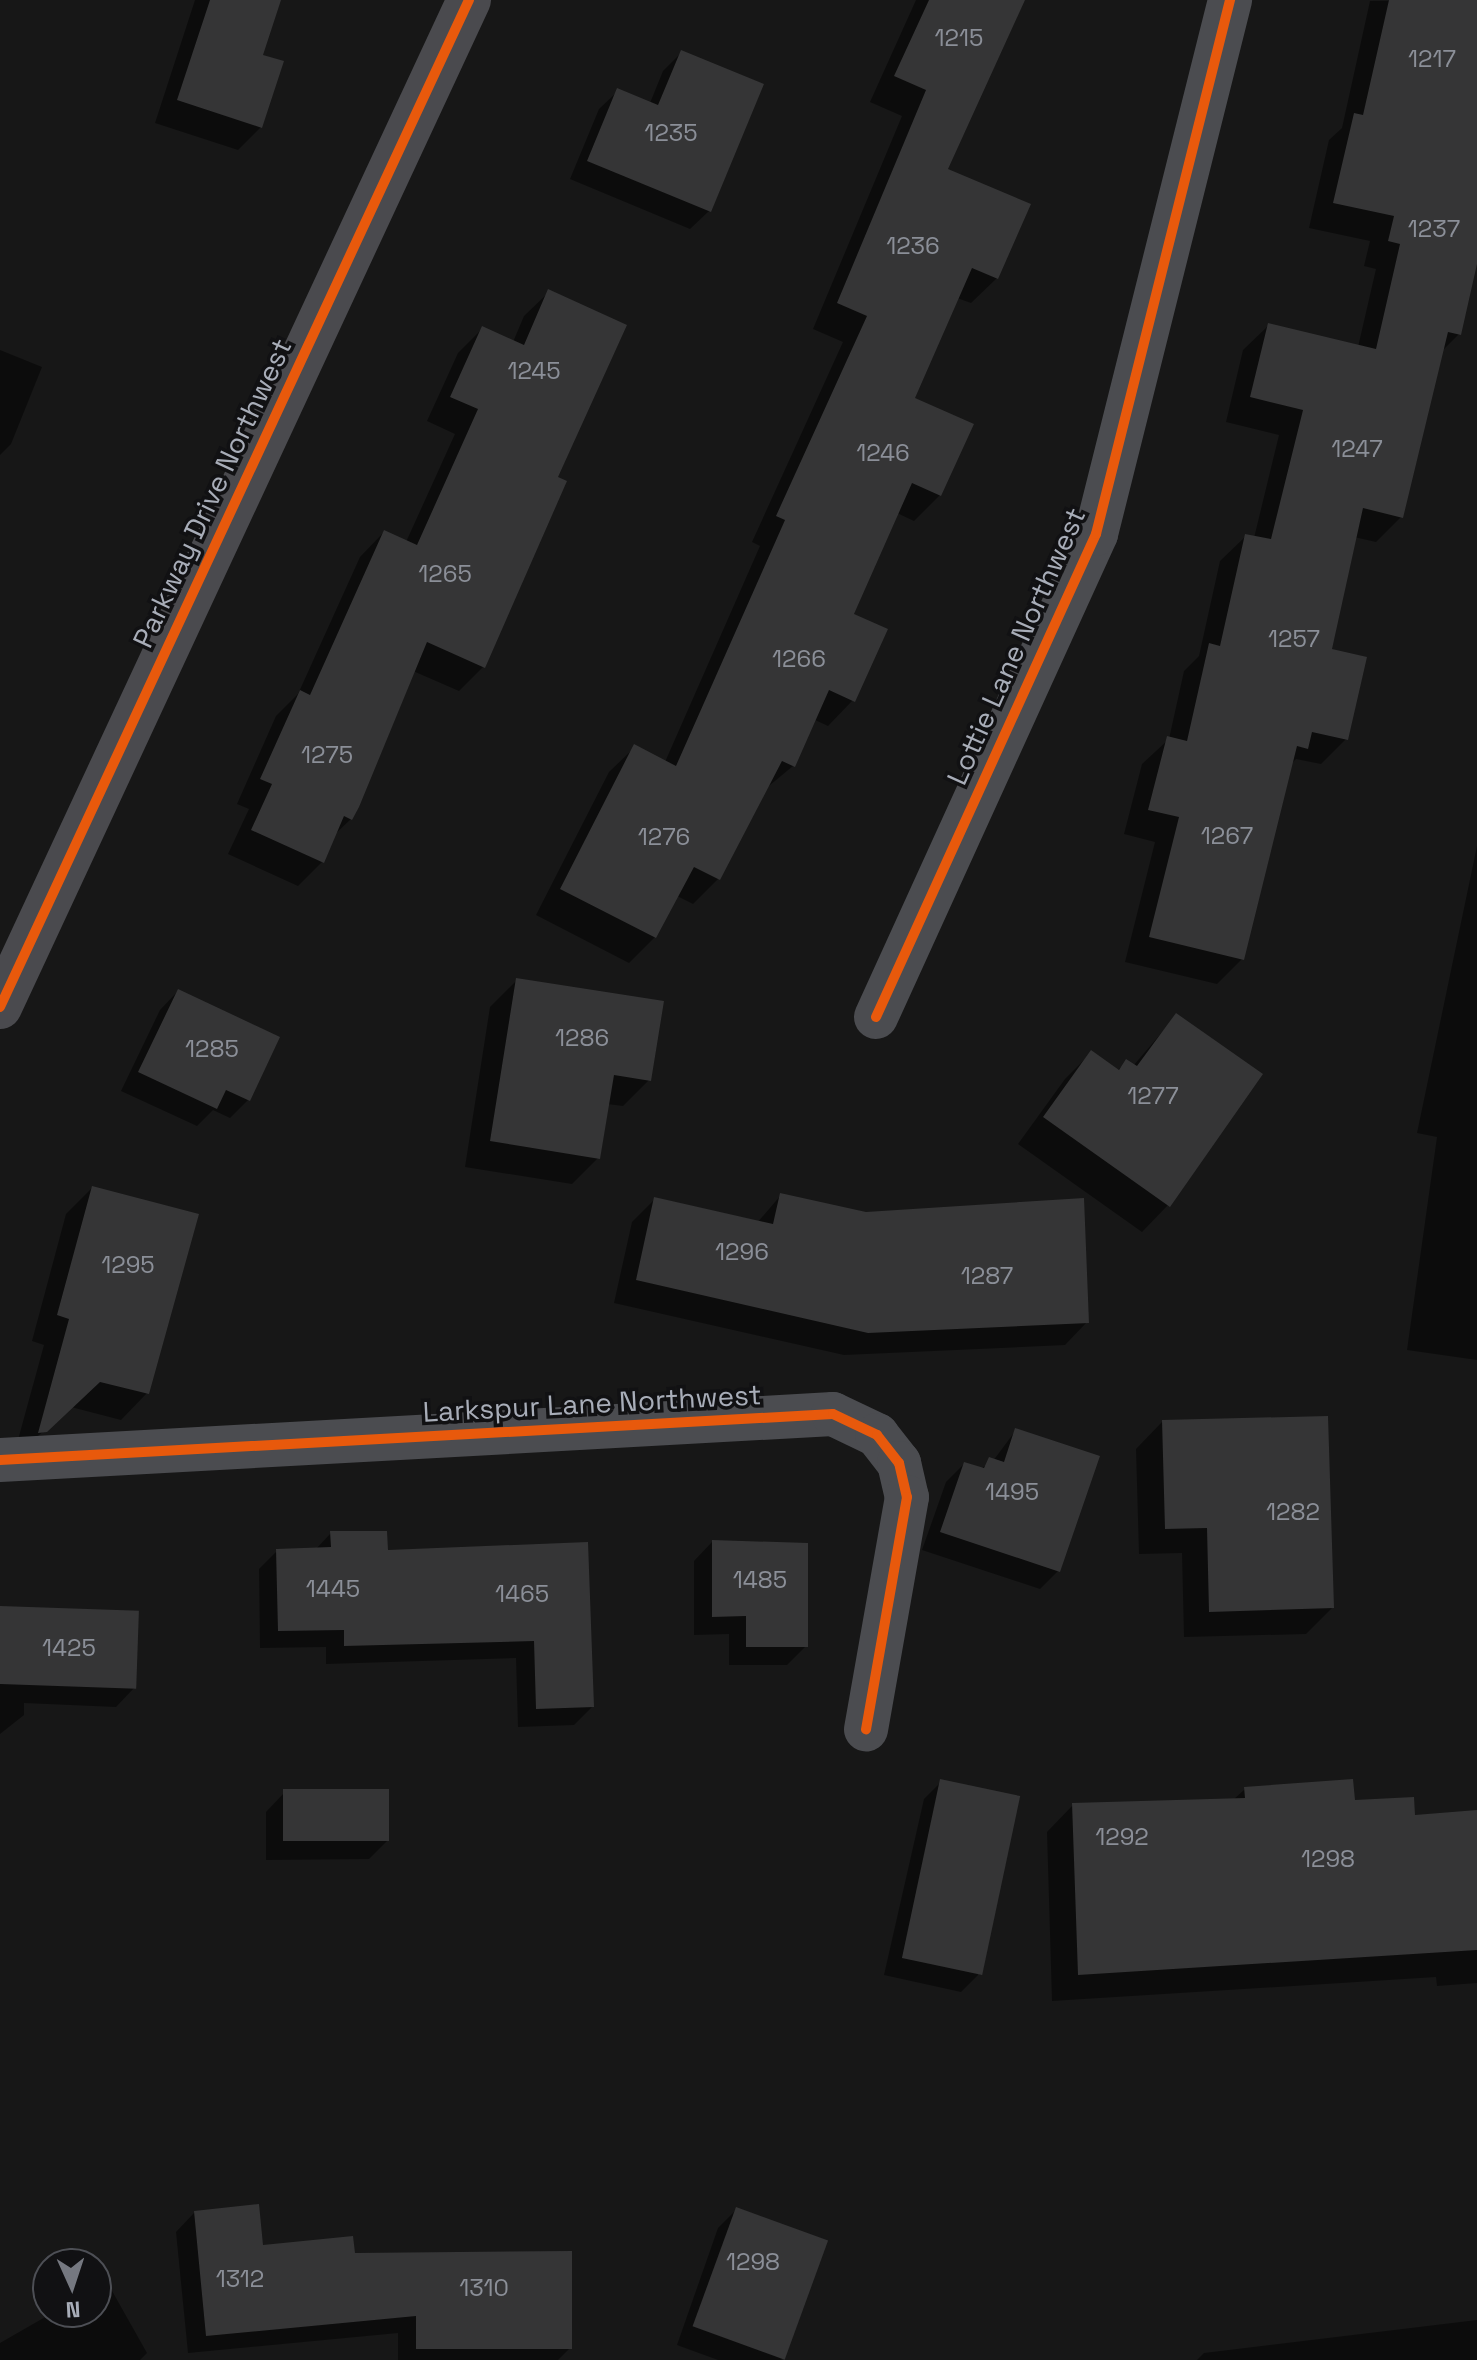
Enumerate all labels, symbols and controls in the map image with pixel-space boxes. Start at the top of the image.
house number: 1215 [935,24,983,52]
house number: 1217 [1408,45,1456,73]
house number: 1235 [644,119,698,147]
house number: 1237 [1408,215,1460,243]
house number: 1236 [886,232,940,260]
street label: Parkway Drive Northwest [126,333,298,653]
house number: 1245 [507,357,561,385]
house number: 1247 [1331,435,1383,463]
house number: 1246 [856,439,910,467]
street label: Lottie Lane Northwest [940,502,1092,790]
house number: 1265 [418,560,472,588]
house number: 1257 [1268,625,1320,653]
house number: 1266 [772,645,826,673]
house number: 1275 [301,741,353,769]
house number: 1267 [1201,822,1253,850]
house number: 1276 [638,823,690,851]
house number: 1286 [555,1024,609,1052]
house number: 1285 [185,1035,239,1063]
house number: 1277 [1127,1082,1179,1110]
house number: 1296 [715,1238,769,1266]
house number: 1295 [101,1251,155,1279]
house number: 1287 [961,1262,1013,1290]
street label: Larkspur Lane Northwest [422,1377,762,1429]
house number: 1495 [985,1478,1039,1506]
house number: 1282 [1266,1498,1320,1526]
house number: 1485 [733,1566,787,1594]
house number: 1445 [306,1575,360,1603]
house number: 1465 [495,1580,549,1608]
house number: 1425 [42,1634,96,1662]
house number: 1292 [1095,1823,1149,1851]
house number: 1298 [1301,1845,1355,1873]
north arrow [32,2248,112,2328]
house number: 1298 [726,2248,780,2276]
house number: 1312 [216,2265,264,2293]
house number: 1310 [459,2274,509,2302]
text: N [65,2296,81,2324]

